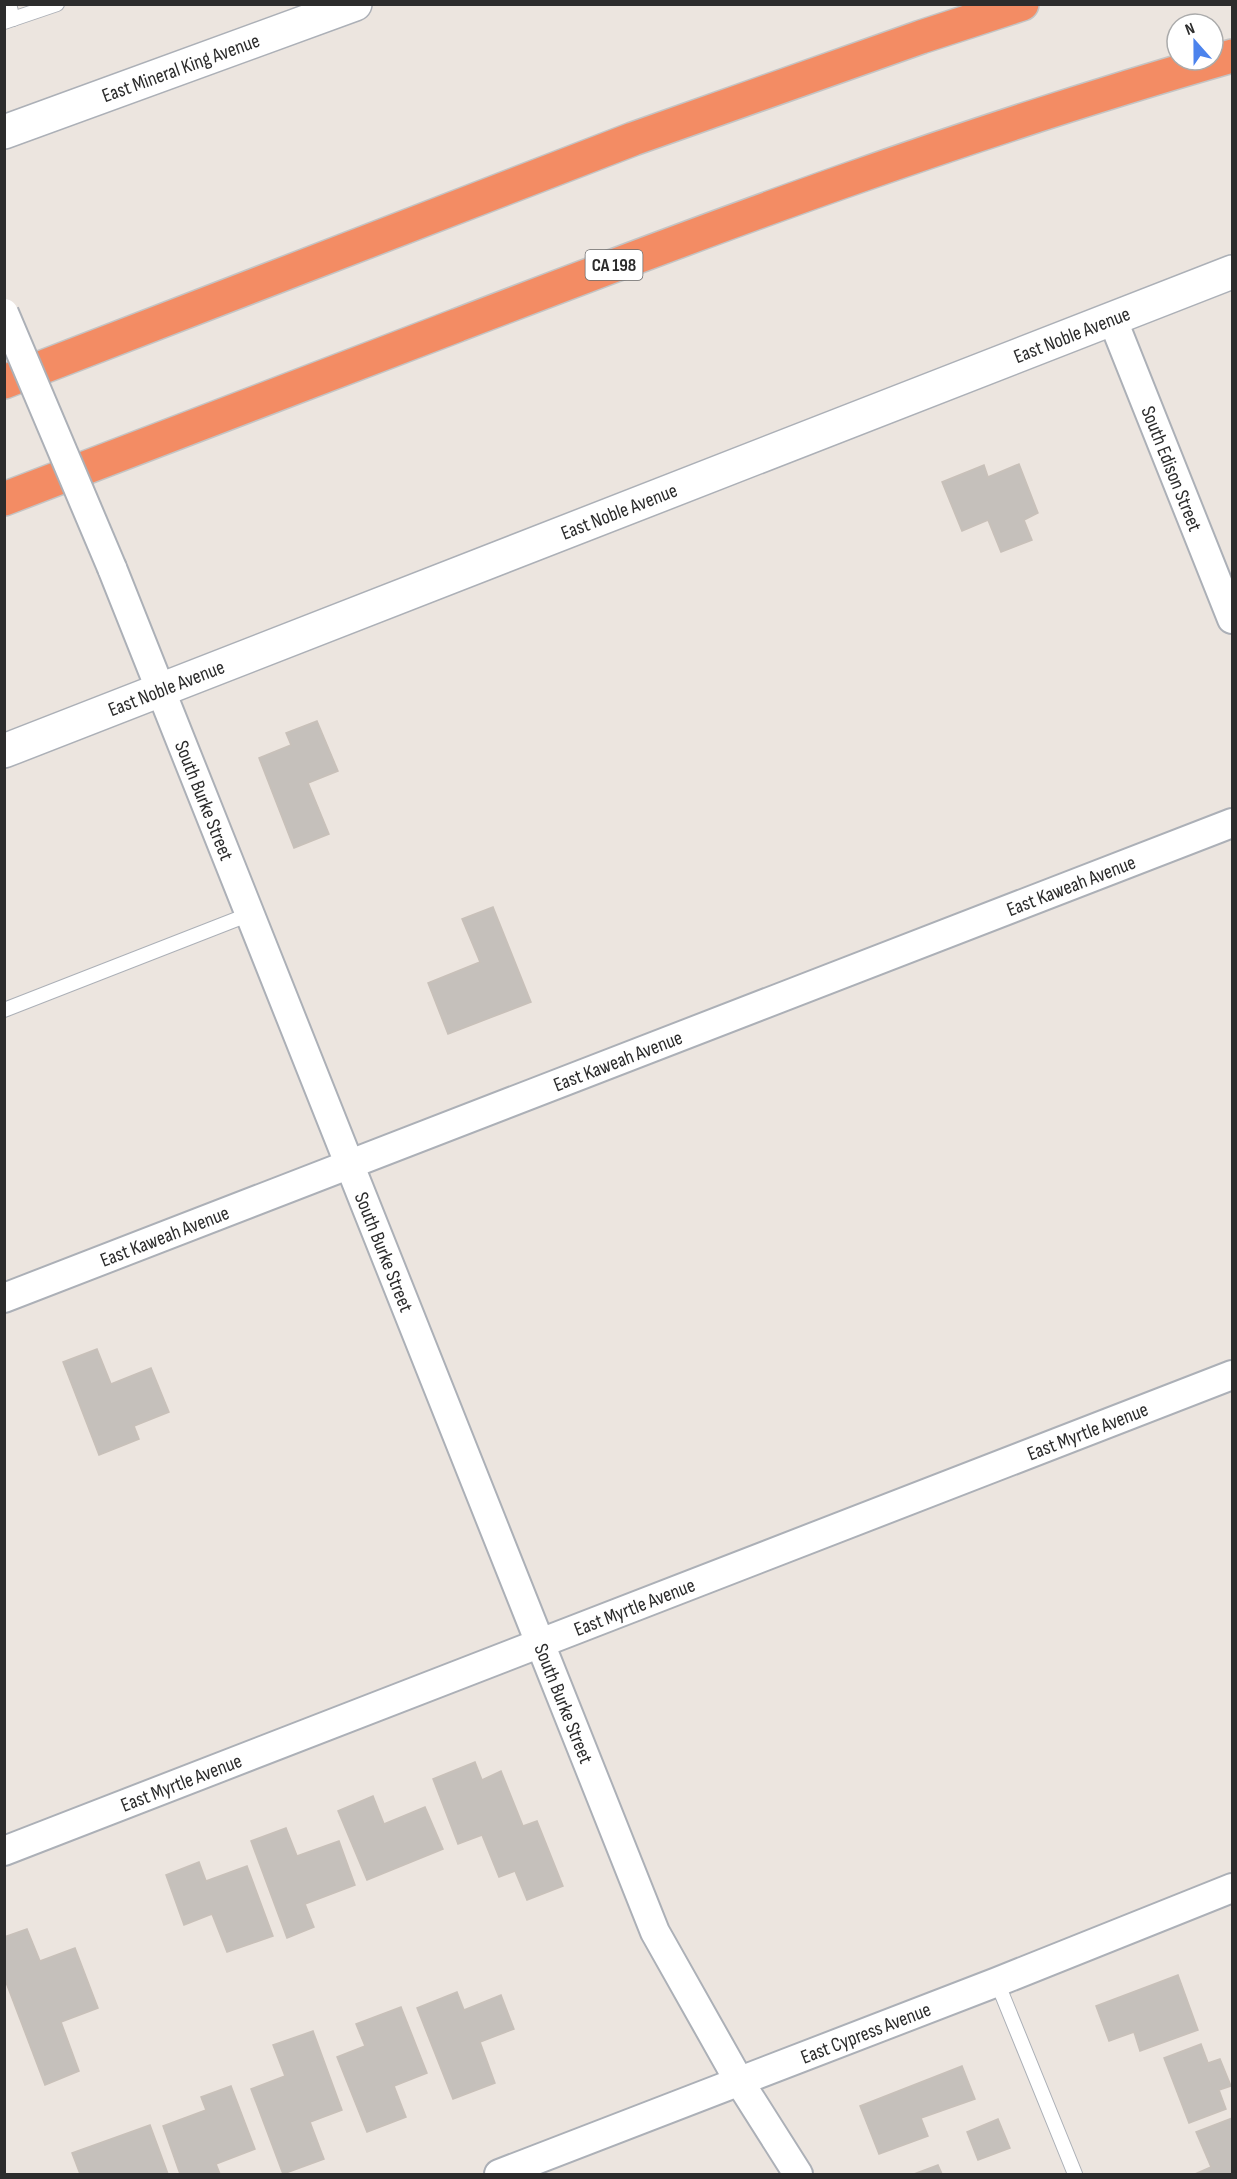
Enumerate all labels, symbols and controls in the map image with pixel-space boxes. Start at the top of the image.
north arrow [1165,12,1225,72]
text: N [1183,19,1198,40]
street label: East Mineral King Avenue [99,29,263,108]
road number: CA 198 [586,250,642,280]
street label: East Noble Avenue [1010,302,1134,369]
street label: South Edison Street [1135,403,1207,535]
street label: East Noble Avenue [558,479,681,546]
street label: East Noble Avenue [105,655,228,722]
street label: South Burke Street [169,737,238,864]
street label: East Kaweah Avenue [1003,850,1139,922]
street label: East Kaweah Avenue [550,1026,686,1097]
street label: South Burke Street [349,1189,418,1316]
street label: East Kaweah Avenue [97,1201,233,1273]
street label: East Myrtle Avenue [1024,1398,1152,1466]
street label: East Myrtle Avenue [571,1573,699,1642]
street label: South Burke Street [528,1640,598,1767]
street label: East Myrtle Avenue [118,1749,245,1818]
street label: East Cypress Avenue [798,1998,935,2069]

